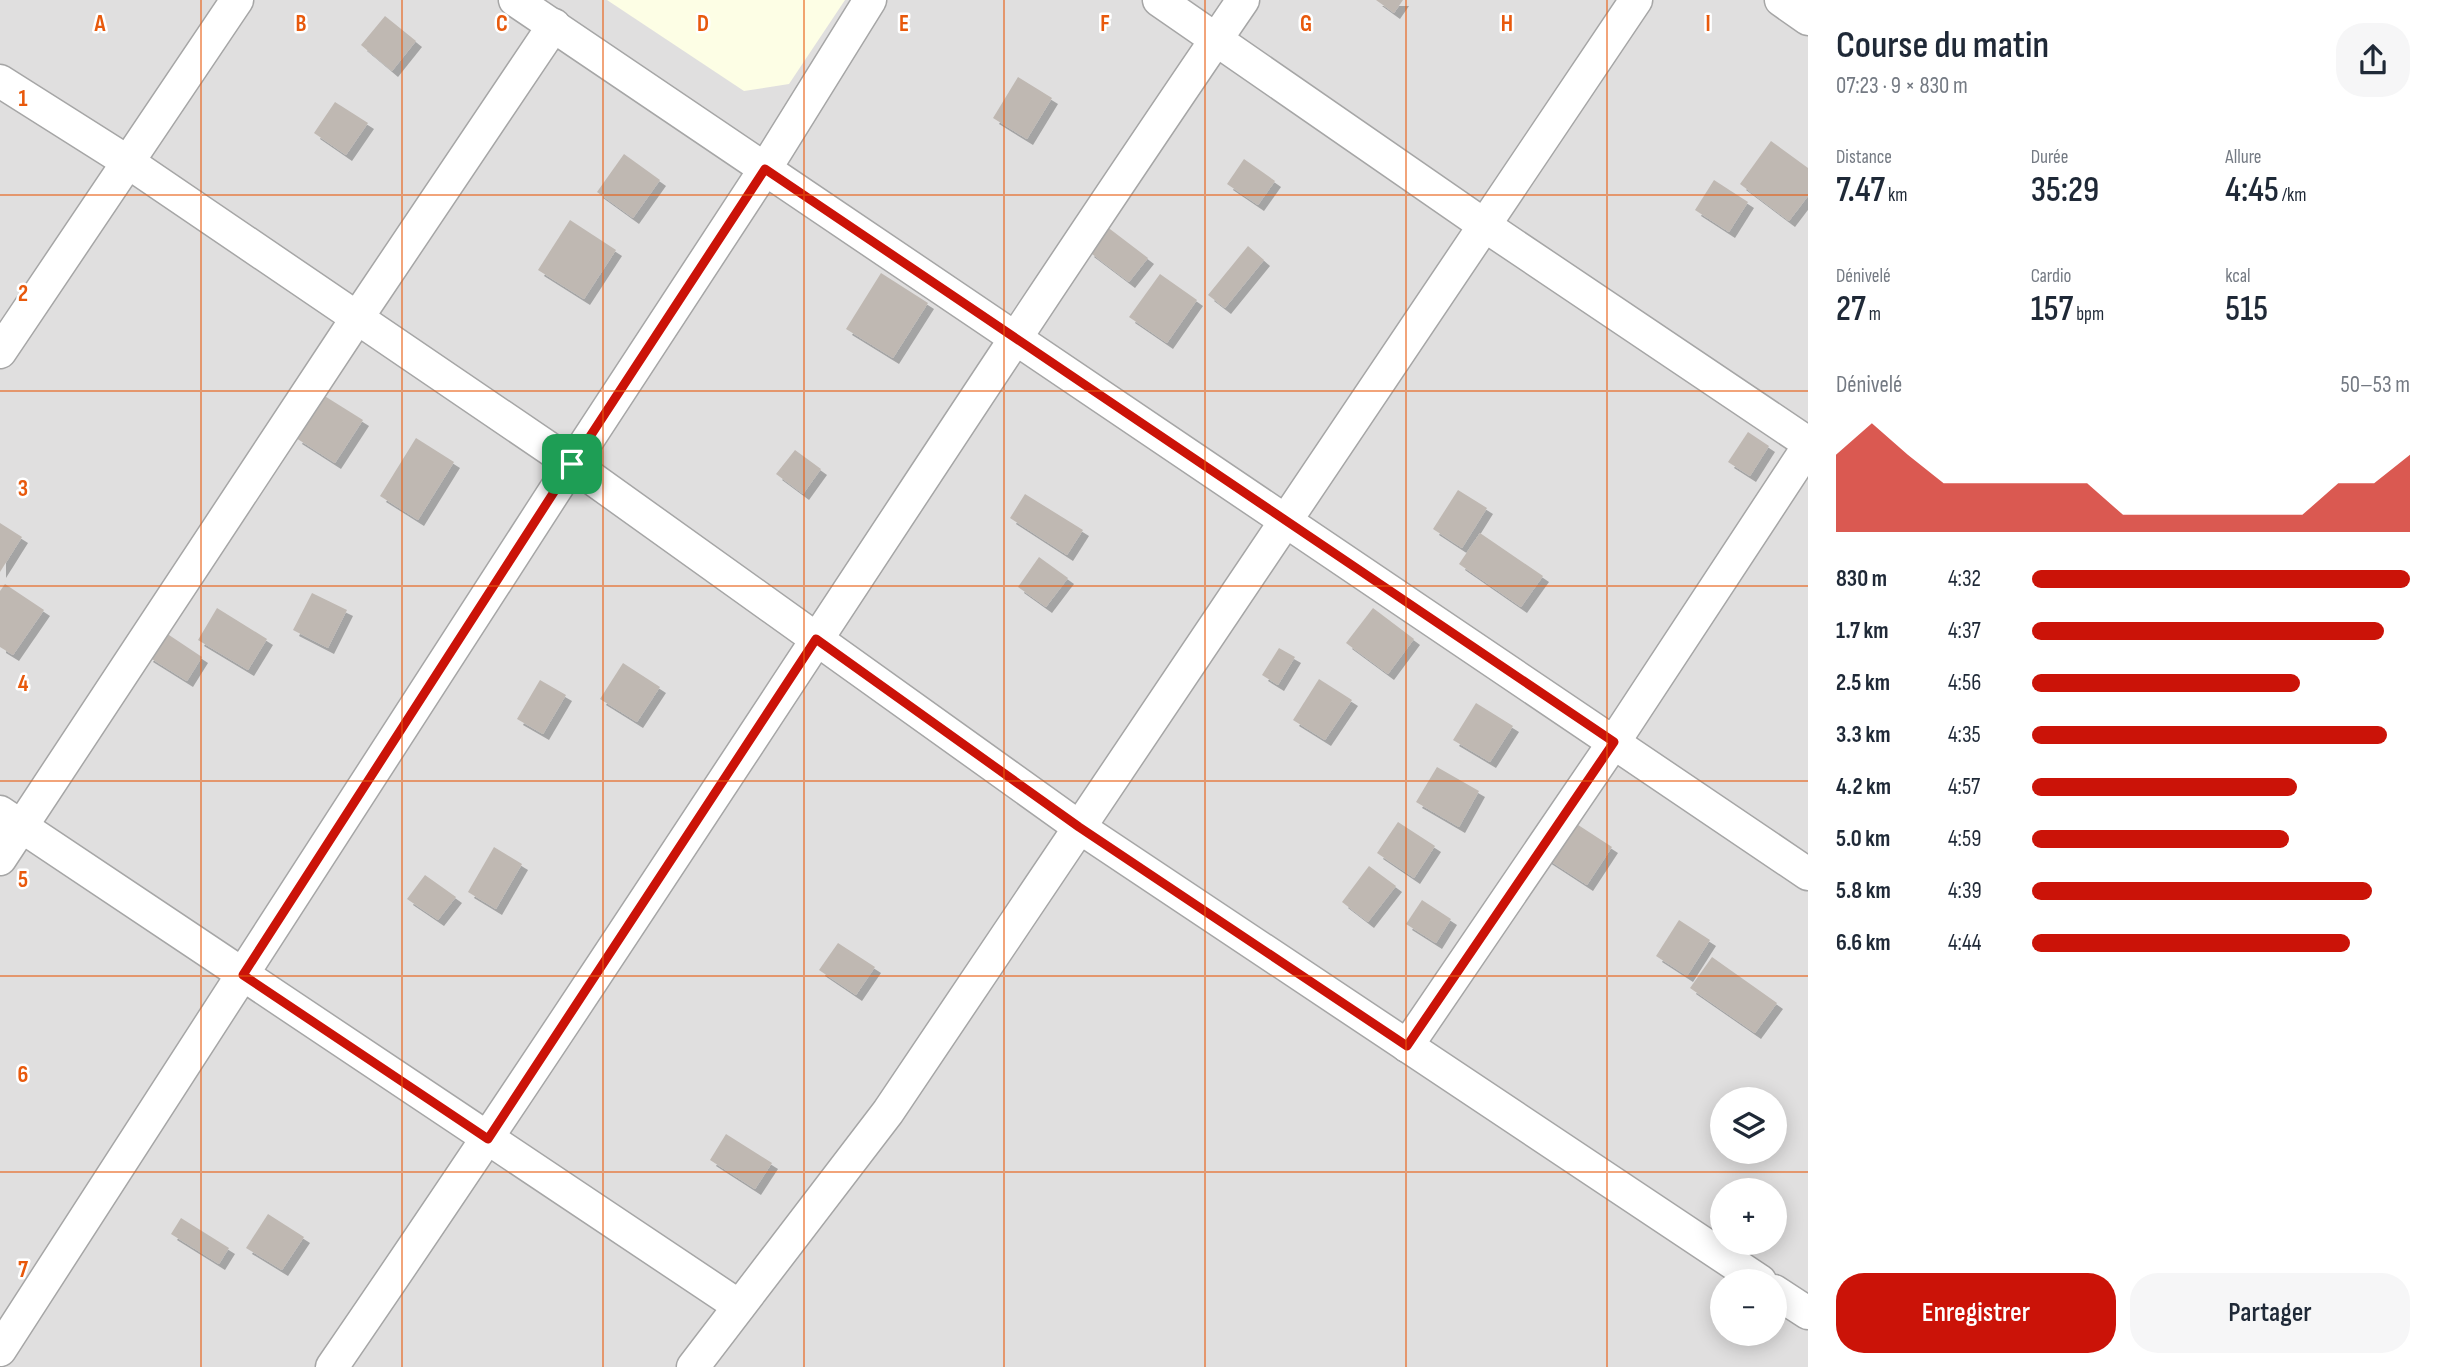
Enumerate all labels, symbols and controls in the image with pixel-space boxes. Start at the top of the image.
text: A [94,10,107,38]
text: B [296,10,307,38]
text: C [496,10,508,38]
text: D [697,10,709,38]
text: E [899,10,909,38]
text: F [1100,10,1110,38]
text: G [1300,10,1312,38]
text: H [1501,10,1513,38]
text: I [1705,10,1711,38]
text: Course du matin [1836,23,2049,68]
button: share [2336,23,2410,97]
text: 07:23 · 9 × 830 m [1836,72,1968,100]
text: 1 [18,85,28,113]
text: Distance [1836,146,1892,169]
text: Durée [2031,146,2068,169]
text: Allure [2225,146,2262,169]
text: 7.47 [1836,169,1885,212]
text: 35:29 [2031,169,2099,212]
text: 4:45 [2225,169,2279,212]
text: km [1885,184,1907,207]
text: /km [2279,184,2307,207]
text: Dénivelé [1836,265,1891,288]
text: Cardio [2031,265,2071,288]
text: kcal [2225,265,2250,288]
text: 2 [18,280,28,308]
text: 27 [1836,288,1866,331]
text: 157 [2031,288,2073,331]
text: 515 [2225,288,2268,331]
text: m [1866,303,1881,326]
text: bpm [2073,303,2104,326]
text: Dénivelé [1836,371,1902,399]
text: 50–53 m [2340,371,2410,399]
pin [542,434,602,494]
icon: arrive [553,445,591,483]
text: 3 [18,475,28,503]
text: 830 m [1836,565,1887,593]
text: 4:32 [1948,565,1981,593]
text: 1.7 km [1836,617,1889,645]
text: 4:37 [1948,617,1981,645]
text: 2.5 km [1836,669,1890,697]
text: 4:56 [1948,669,1981,697]
text: 4 [18,670,29,698]
text: 3.3 km [1836,721,1890,749]
text: 4:35 [1948,721,1981,749]
text: 4.2 km [1836,773,1891,801]
text: 4:57 [1948,773,1980,801]
text: 5.0 km [1836,825,1890,853]
text: 4:59 [1948,825,1981,853]
text: 5 [18,866,28,894]
text: 5.8 km [1836,877,1891,905]
text: 4:39 [1948,877,1982,905]
text: 6.6 km [1836,929,1891,957]
text: 4:44 [1948,929,1981,957]
text: 6 [18,1061,28,1089]
map controls [1710,1087,1787,1346]
button: layers [1710,1087,1787,1164]
button: + [1710,1178,1787,1255]
text: 7 [18,1256,28,1284]
button: − [1710,1269,1787,1346]
button: Enregistrer [1836,1273,2116,1353]
button: Partager [2130,1273,2410,1353]

